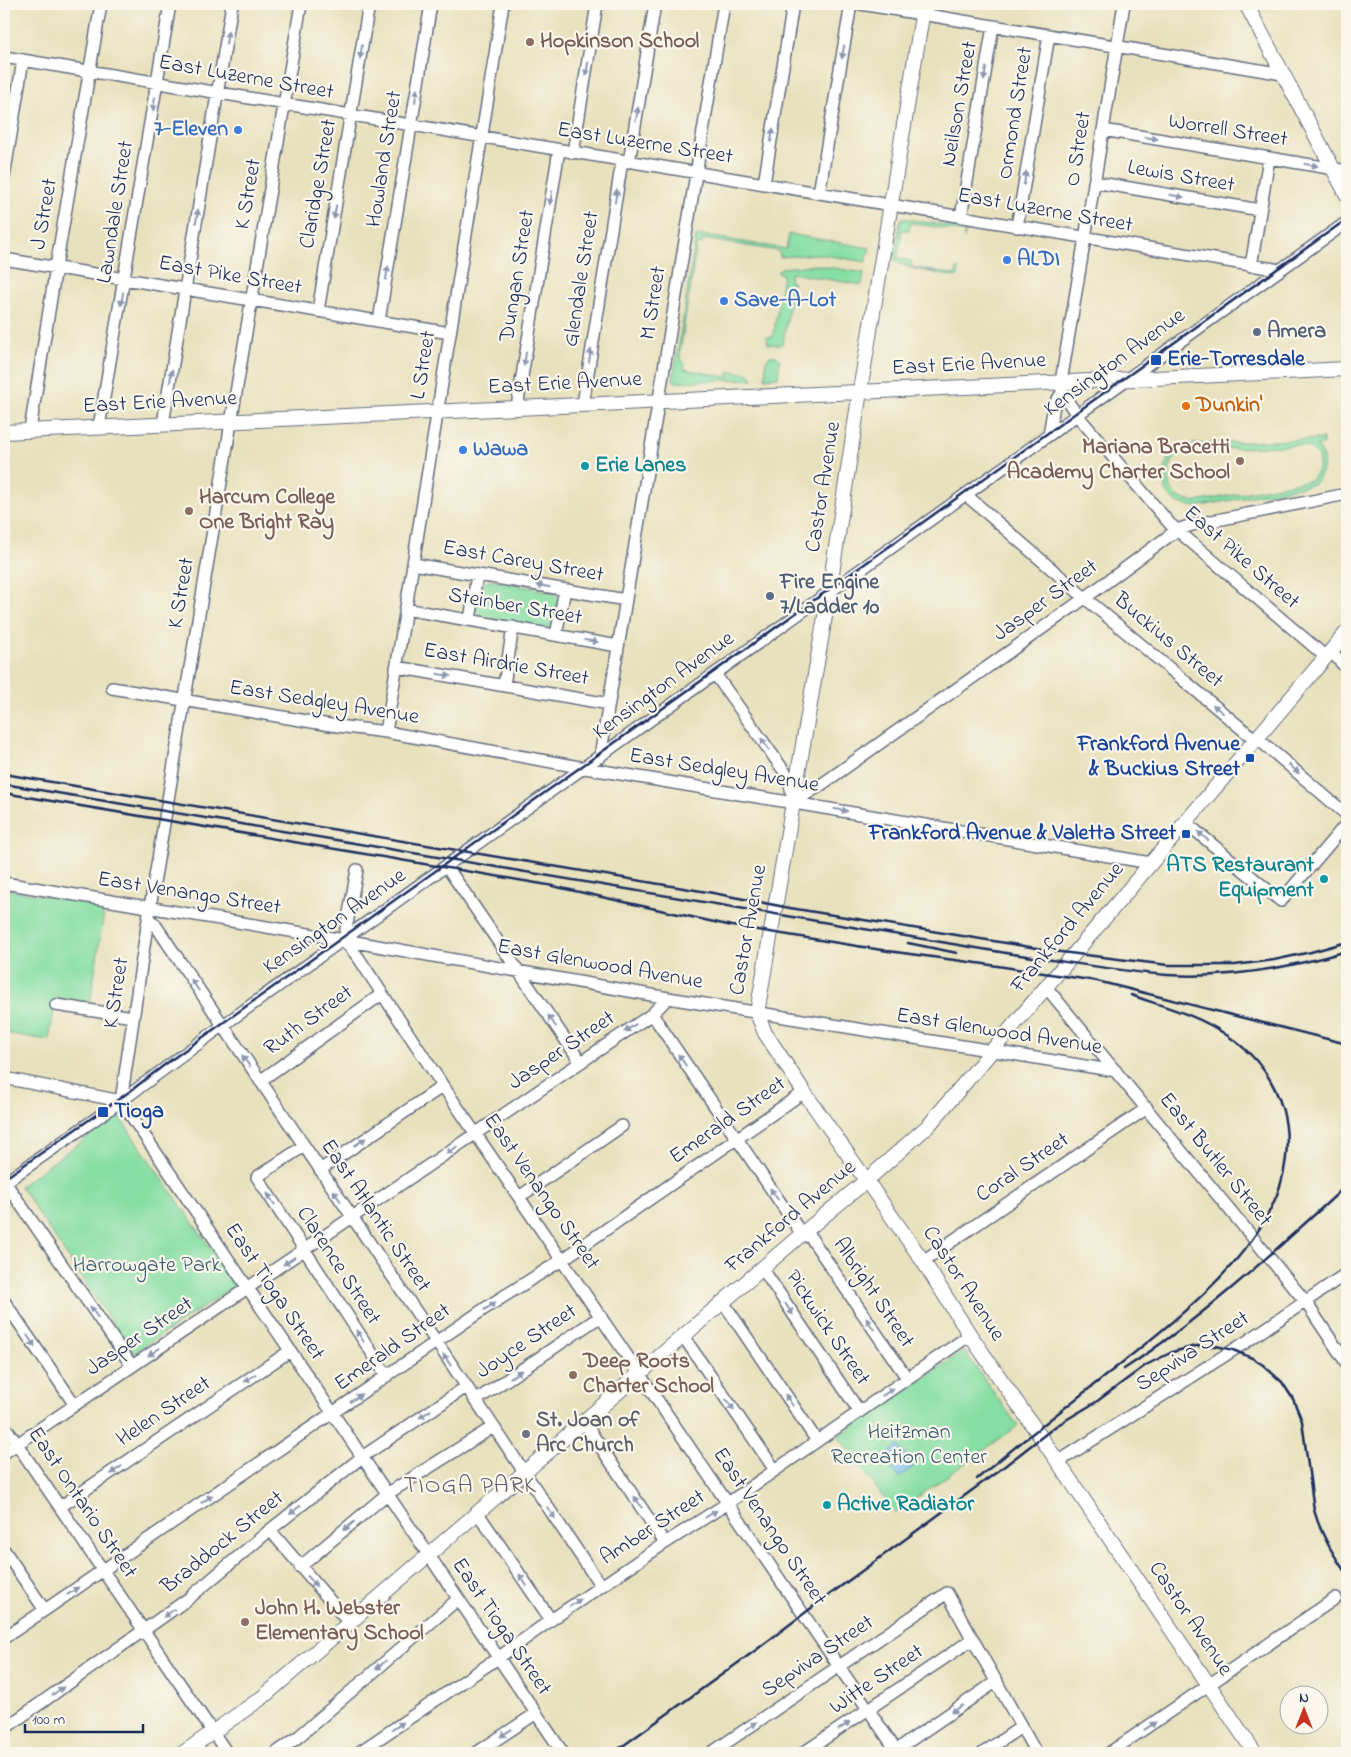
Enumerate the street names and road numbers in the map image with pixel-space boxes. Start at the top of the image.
street label: Neilson Street [933,38,987,169]
street label: Ormond Street [990,44,1042,182]
street label: East Luzerne Street [156,47,337,109]
street label: Howland Street [358,88,412,230]
street label: Worrell Street [1166,106,1291,156]
street label: O Street [1057,109,1101,189]
street label: East Luzerne Street [555,114,736,174]
street label: Claridge Street [292,116,347,252]
street label: Lawndale Street [89,138,143,286]
street label: Lewis Street [1125,152,1238,202]
street label: K Street [227,155,271,232]
street label: J Street [23,175,67,252]
street label: East Luzerne Street [955,180,1136,242]
street label: Dungan Street [492,207,545,345]
street label: Glendale Street [555,208,609,349]
street label: East Pike Street [156,248,305,304]
street label: M Street [632,263,676,342]
street label: Kensington Avenue [1038,301,1193,426]
street label: L Street [403,328,445,402]
street label: East Erie Avenue [891,345,1047,385]
street label: East Erie Avenue [487,364,643,404]
street label: East Erie Avenue [82,383,238,423]
street label: Castor Avenue [798,419,850,555]
street label: East Pike Street [1176,498,1307,618]
street label: East Carey Street [440,532,607,593]
street label: Jasper Street [987,551,1106,650]
street label: K Street [160,554,204,631]
street label: Steinber Street [446,579,585,635]
street label: Buckius Street [1105,585,1231,697]
street label: Kensington Avenue [587,624,742,749]
street label: East Airdrie Street [421,635,592,695]
street label: East Sedgley Avenue [227,672,421,735]
street label: East Sedgley Avenue [627,740,821,803]
street label: Frankford Avenue [1003,855,1133,1001]
street label: Kensington Avenue [257,861,414,984]
street label: Castor Avenue [722,862,776,998]
street label: East Venango Street [95,864,284,925]
street label: East Glenwood Avenue [495,931,705,999]
street label: K Street [96,955,138,1031]
street label: Ruth Street [258,977,361,1064]
street label: East Glenwood Avenue [894,1000,1104,1064]
street label: Jasper Street [502,1003,623,1099]
street label: Emerald Street [663,1069,793,1173]
street label: East Butler Street [1151,1086,1280,1235]
street label: East Venango Street [474,1107,608,1278]
street label: Coral Street [970,1125,1077,1211]
street label: East Atlantic Street [312,1133,439,1300]
street label: Frankford Avenue [718,1152,864,1282]
street label: Clarence Street [288,1200,389,1332]
street label: East Tioga Street [215,1217,332,1368]
street label: Castor Avenue [914,1220,1012,1348]
street label: Albright Street [823,1231,922,1356]
street label: Pickwick Street [776,1264,878,1393]
street label: Jasper Street [80,1289,201,1385]
street label: Emerald Street [328,1296,458,1400]
street label: Joyce Street [470,1296,585,1388]
street label: Sepviva Street [1130,1303,1257,1401]
street label: Helen Street [110,1368,218,1455]
street label: East Ontario Street [19,1421,145,1586]
street label: East Venango Street [703,1441,834,1614]
street label: Amber Street [594,1482,712,1574]
street label: Braddock Street [154,1483,292,1603]
street label: East Tioga Street [442,1552,559,1703]
street label: Castor Avenue [1140,1555,1240,1683]
street label: Sepviva Street [755,1607,881,1707]
street label: Witte Street [823,1636,931,1723]

